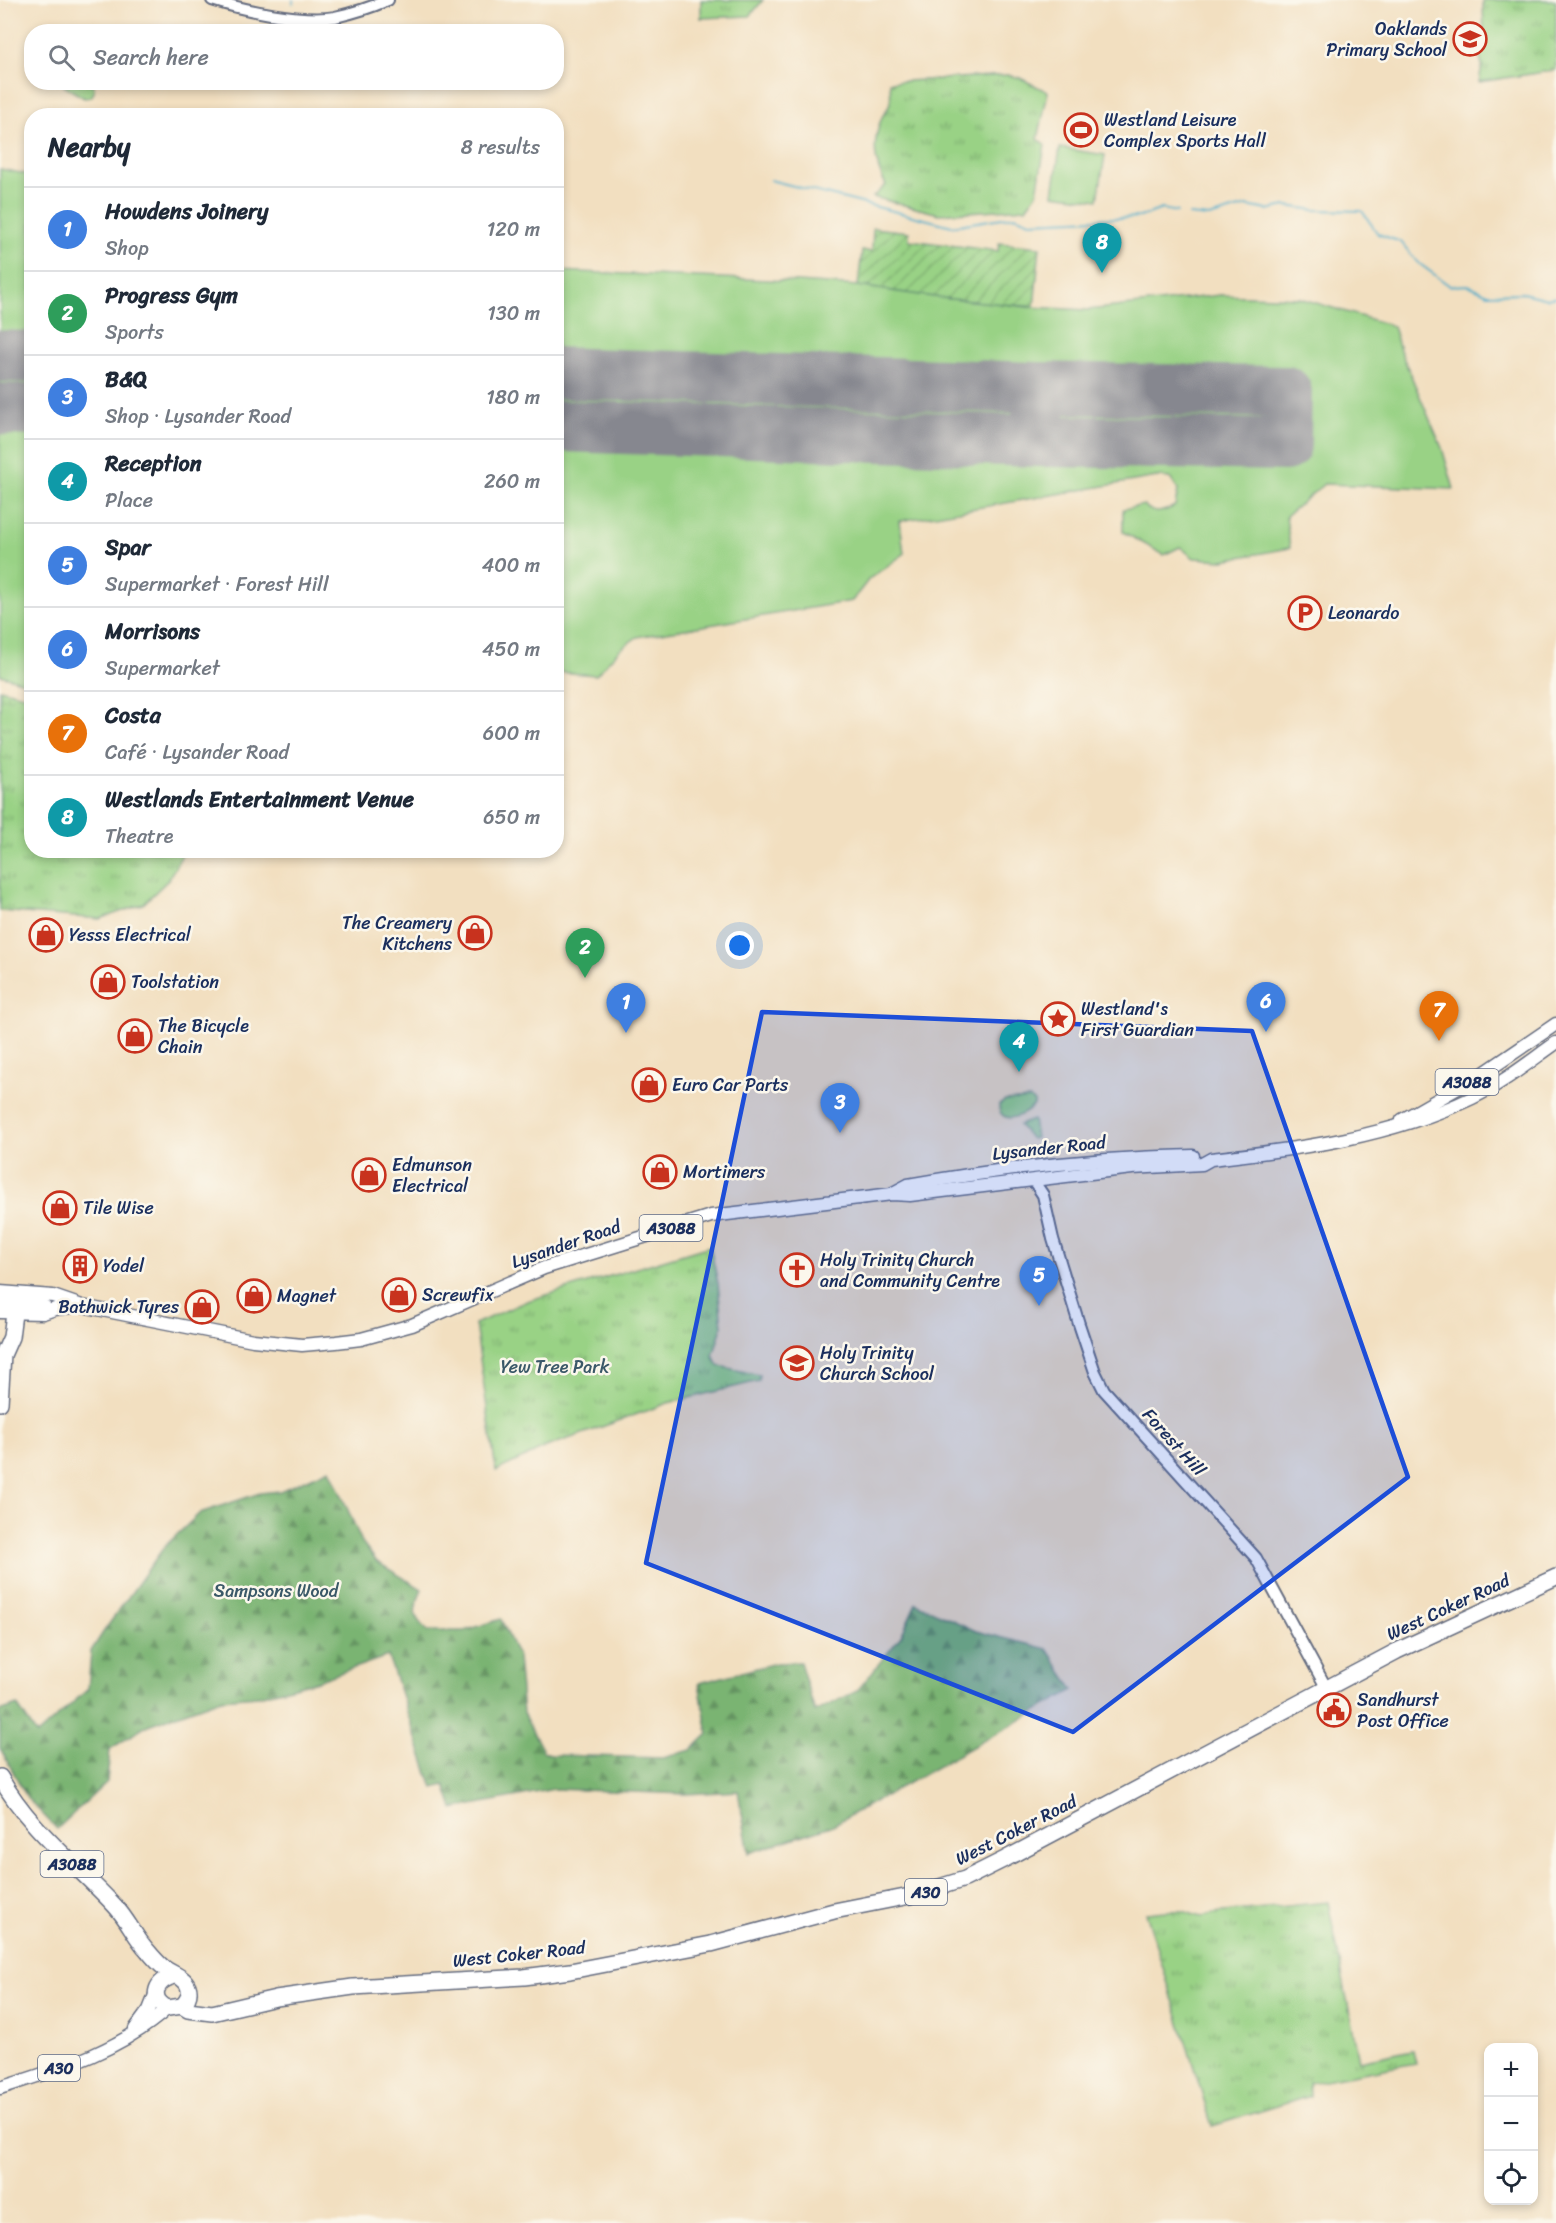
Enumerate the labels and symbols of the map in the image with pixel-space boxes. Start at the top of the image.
place label: Oaklands Primary School [1326,13,1448,66]
school or university icon: Oaklands Primary School [1452,21,1488,57]
place label: Westland Leisure Complex Sports Hall [1104,104,1267,157]
sports icon: Westland Leisure Complex Sports Hall [1063,112,1099,148]
pin: 8 [1082,224,1122,273]
parking icon: Leonardo [1287,595,1323,631]
place label: Leonardo [1328,597,1399,629]
place label: The Creamery Kitchens [342,907,453,960]
shop icon: The Creamery Kitchens [457,915,493,951]
shop icon: Yesss Electrical [28,917,64,953]
place label: Yesss Electrical [69,919,192,951]
pin: 2 [566,928,604,978]
your location [725,931,754,960]
shop icon: Toolstation [90,964,126,1000]
place label: Toolstation [131,966,219,998]
pin: 6 [1246,982,1286,1032]
pin: 1 [606,984,646,1033]
pin: 7 [1420,992,1458,1041]
place label: Westland's First Guardian [1081,993,1194,1046]
place icon: Westland's First Guardian [1040,1001,1076,1037]
place label: The Bicycle Chain [158,1010,249,1063]
shop icon: The Bicycle Chain [117,1018,153,1054]
pin: 4 [1000,1022,1038,1072]
shop icon: Euro Car Parts [631,1067,667,1103]
place label: Euro Car Parts [672,1069,789,1101]
road number: A3088 [1436,1069,1498,1095]
pin: 3 [820,1084,860,1133]
street label: Lysander Road [991,1126,1109,1170]
place label: Edmunson Electrical [392,1149,472,1202]
shop icon: Mortimers [642,1154,678,1190]
place label: Mortimers [683,1156,766,1188]
shop icon: Edmunson Electrical [351,1157,387,1193]
shop icon: Tile Wise [42,1190,78,1226]
place label: Tile Wise [83,1192,154,1224]
street label: Lysander Road [507,1210,626,1278]
road number: A3088 [640,1215,702,1241]
place label: Holy Trinity Church and Community Centre [820,1244,1000,1297]
building icon: Yodel [62,1248,98,1284]
place label: Yodel [103,1250,145,1282]
church icon: Holy Trinity Church and Community Centre [779,1252,815,1288]
pin: 5 [1020,1256,1058,1306]
shop icon: Screwfix [381,1277,417,1313]
shop icon: Magnet [236,1278,272,1314]
place label: Screwfix [422,1279,495,1311]
place label: Magnet [277,1280,337,1312]
shop icon: Bathwick Tyres [184,1289,220,1325]
place label: Bathwick Tyres [58,1291,180,1323]
place label: Holy Trinity Church School [820,1337,935,1390]
school or university icon: Holy Trinity Church School [779,1345,815,1381]
park label: Yew Tree Park [501,1351,610,1383]
street label: Forest Hill [1134,1400,1214,1484]
street label: West Coker Road [1381,1564,1516,1650]
park label: Sampsons Wood [214,1575,340,1607]
place label: Sandhurst Post Office [1357,1684,1449,1737]
public building icon: Sandhurst Post Office [1316,1692,1352,1728]
street label: West Coker Road [949,1785,1084,1874]
road number: A3088 [40,1851,104,1877]
road number: A30 [905,1879,947,1905]
street label: West Coker Road [451,1931,588,1977]
road number: A30 [38,2055,80,2081]

